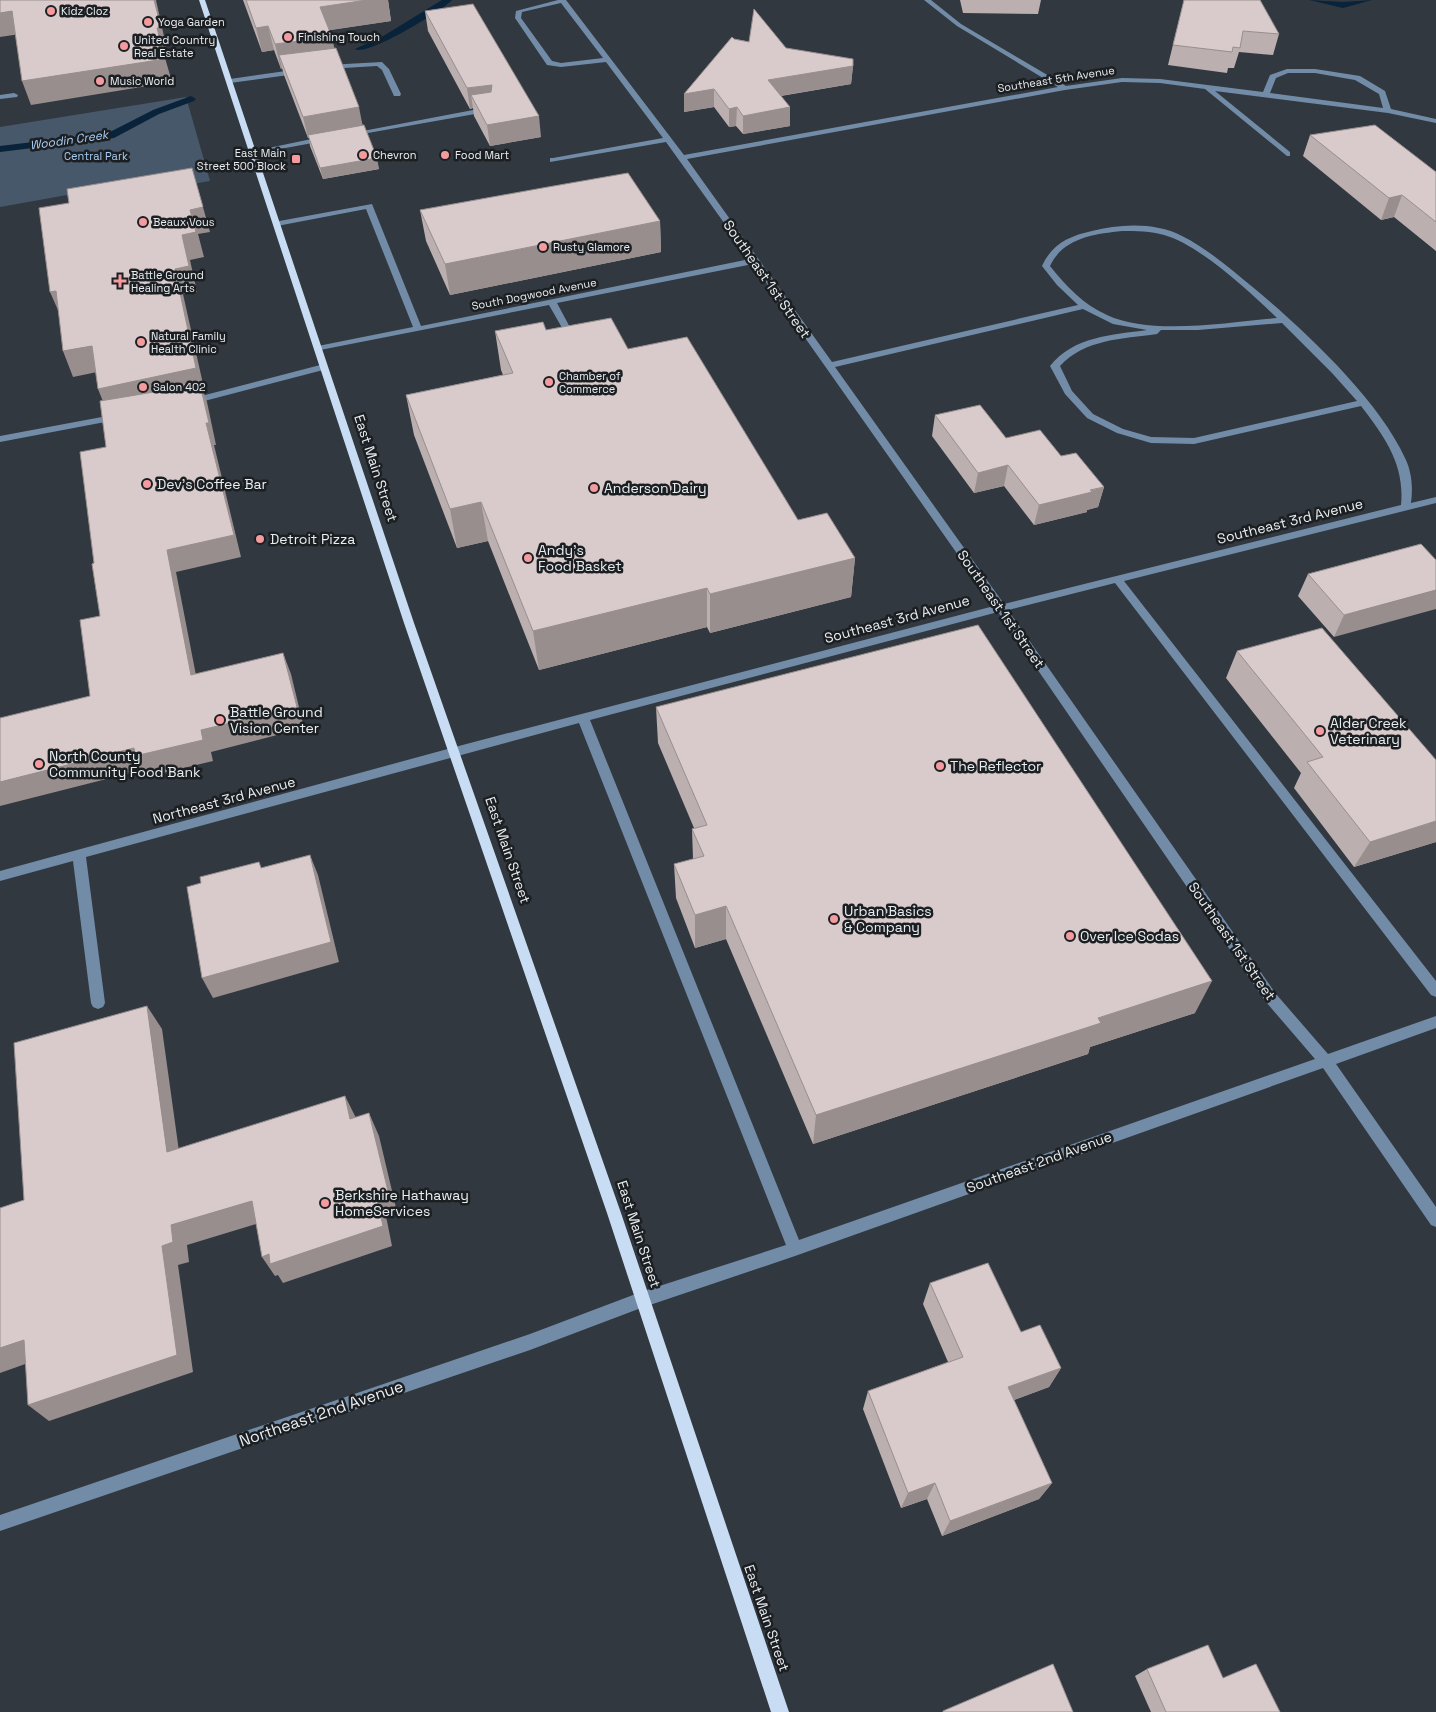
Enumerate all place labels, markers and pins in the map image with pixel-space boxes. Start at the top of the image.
place label: Kidz Cloz [61,4,108,18]
marker: Kidz Cloz [45,5,57,17]
place label: Yoga Garden [158,15,225,29]
marker: Yoga Garden [142,16,154,28]
place label: Finishing Touch [298,30,380,44]
marker: Finishing Touch [282,31,294,43]
place label: United Country Real Estate [134,33,215,60]
marker: United Country Real Estate [118,40,130,52]
place label: Music World [110,74,174,88]
marker: Music World [94,75,106,87]
place label: East Main Street 500 Block [197,146,286,173]
place label: Chevron [373,148,417,162]
place label: Food Mart [455,148,509,162]
marker: Chevron [357,149,369,161]
marker: Food Mart [439,149,451,161]
marker: East Main Street 500 Block [290,153,302,165]
place label: Beaux Vous [153,215,215,229]
marker: Beaux Vous [137,216,149,228]
place label: Rusty Glamore [553,240,630,254]
marker: Rusty Glamore [537,241,549,253]
place label: Battle Ground Healing Arts [131,268,204,295]
marker: Battle Ground Healing Arts [113,274,127,288]
place label: Natural Family Health Clinic [151,329,226,356]
marker: Natural Family Health Clinic [135,336,147,348]
place label: Chamber of Commerce [559,369,621,396]
marker: Chamber of Commerce [543,376,555,388]
place label: Salon 402 [153,380,206,394]
marker: Salon 402 [137,381,149,393]
place label: Dev's Coffee Bar [157,475,267,493]
marker: Dev's Coffee Bar [141,478,153,490]
place label: Anderson Dairy [604,479,707,497]
marker: Anderson Dairy [588,482,600,494]
place label: Detroit Pizza [270,530,355,548]
marker: Detroit Pizza [254,533,266,545]
place label: Andy's Food Basket [538,541,622,575]
marker: Andy's Food Basket [522,552,534,564]
place label: Battle Ground Vision Center [230,703,323,737]
marker: Battle Ground Vision Center [214,714,226,726]
place label: Alder Creek Veterinary [1330,714,1407,748]
marker: Alder Creek Veterinary [1314,725,1326,737]
place label: North County Community Food Bank [49,747,201,781]
place label: The Reflector [950,757,1041,775]
marker: North County Community Food Bank [33,758,45,770]
marker: The Reflector [934,760,946,772]
place label: Urban Basics & Company [844,902,932,936]
marker: Urban Basics & Company [828,913,840,925]
place label: Over Ice Sodas [1080,927,1179,945]
marker: Over Ice Sodas [1064,930,1076,942]
place label: Berkshire Hathaway HomeServices [335,1186,469,1220]
marker: Berkshire Hathaway HomeServices [319,1197,331,1209]

